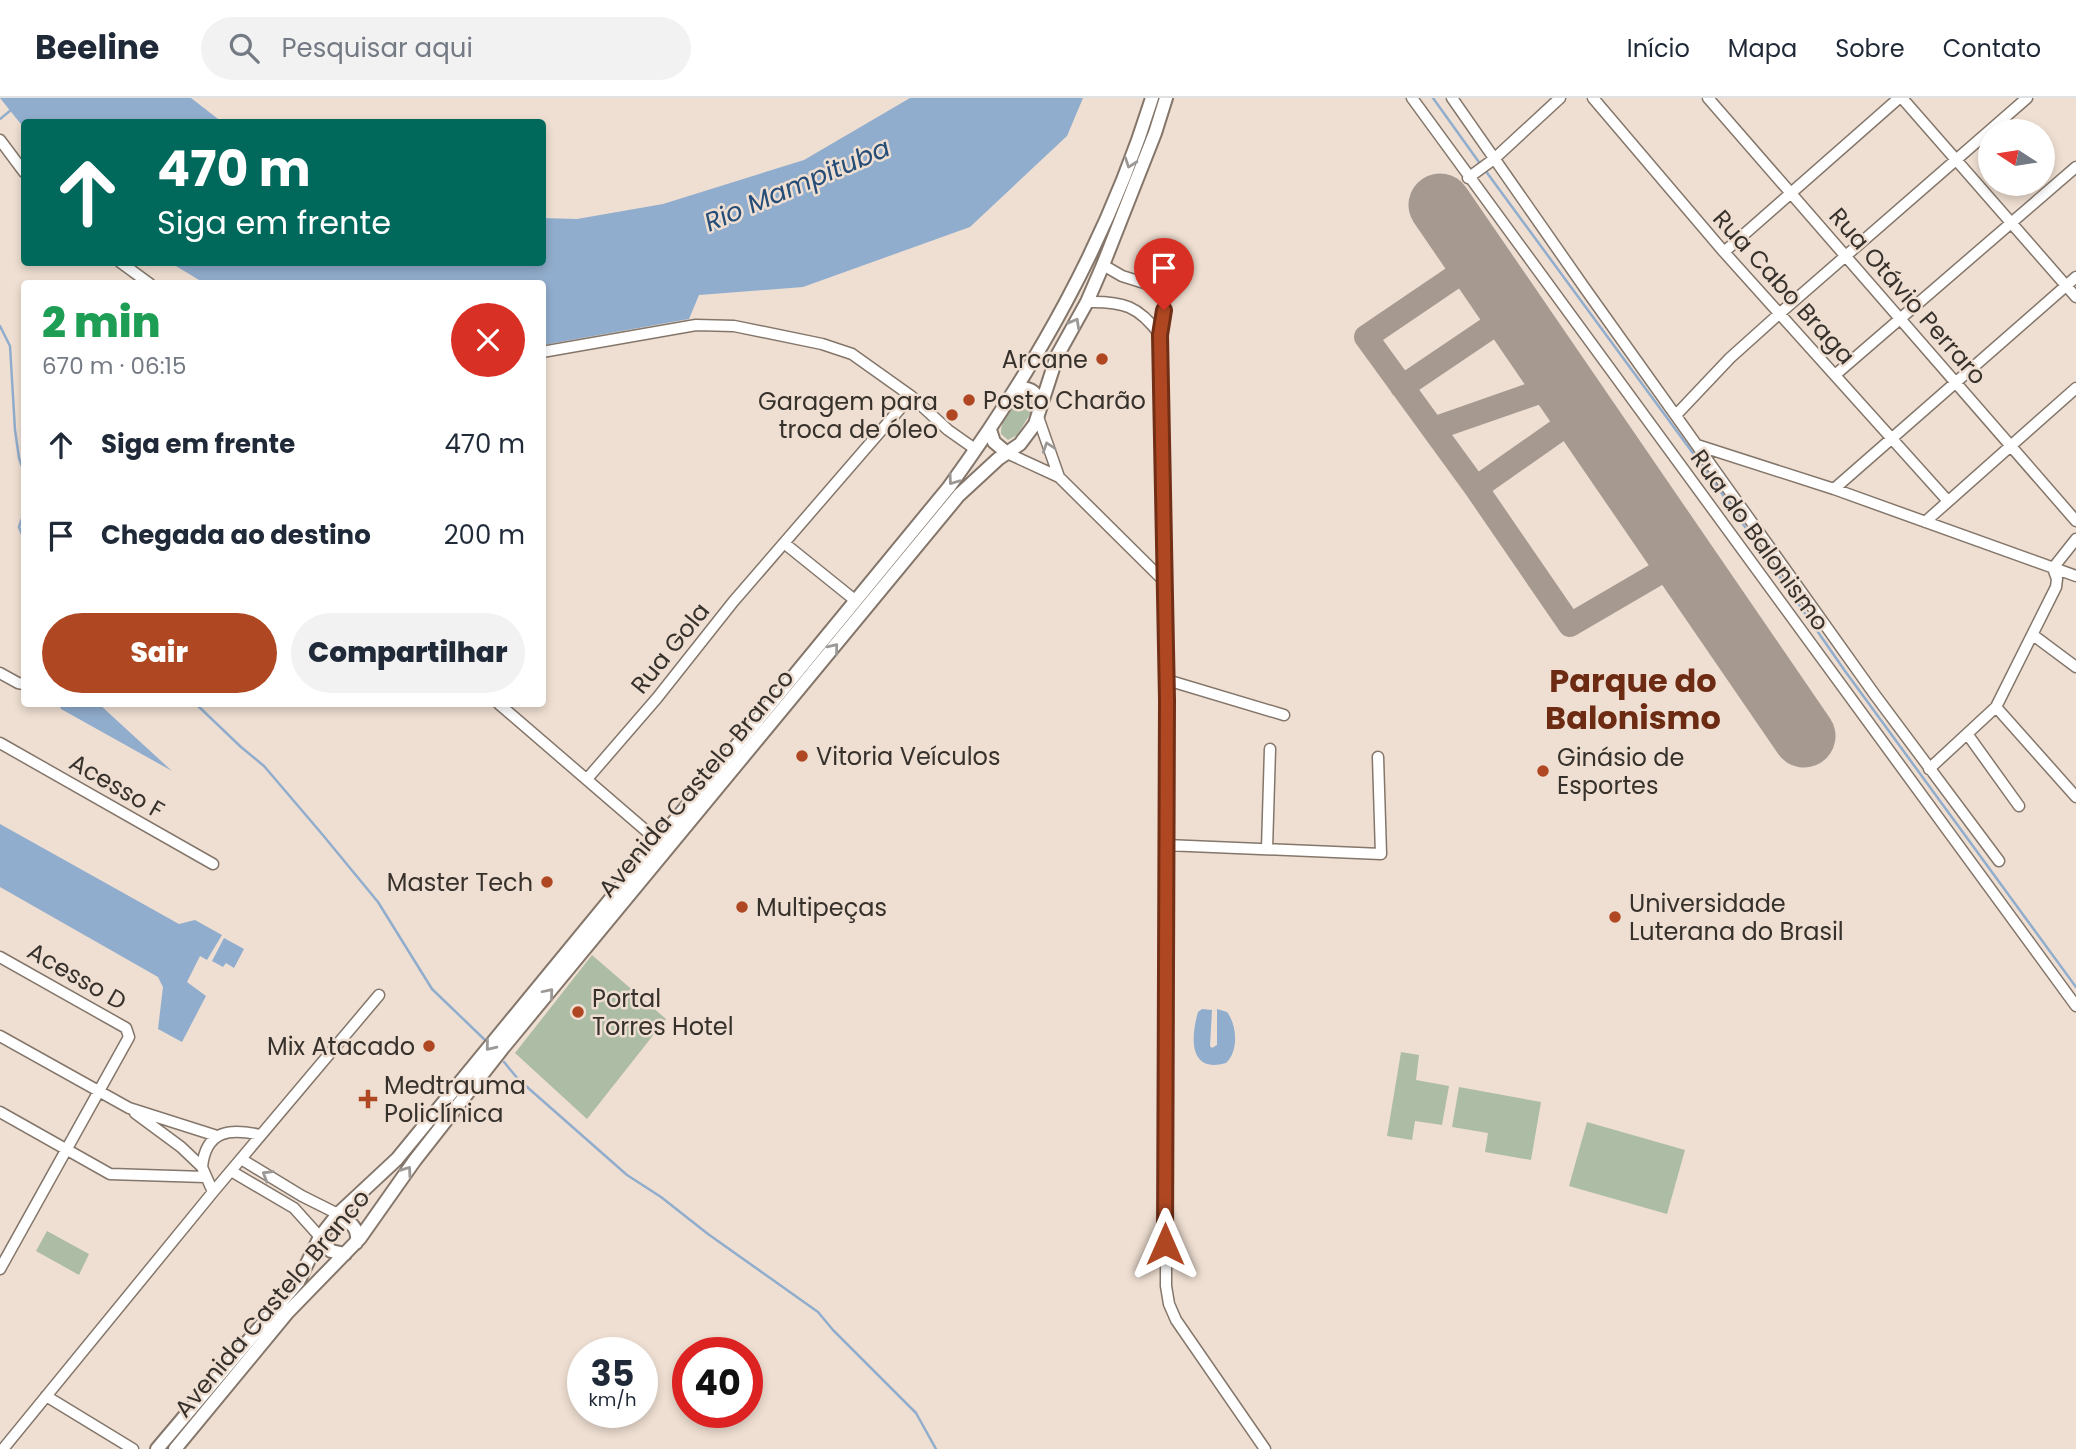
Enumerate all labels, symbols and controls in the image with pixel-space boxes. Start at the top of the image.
search box [201,17,691,80]
text: Beeline [35,24,159,71]
icon: search [225,29,263,67]
text: Pesquisar aqui [281,30,473,66]
text: Início [1627,32,1690,65]
text: Mapa [1728,32,1797,65]
text: Sobre [1835,32,1905,65]
text: Contato [1943,32,2041,65]
north arrow [1978,119,2054,196]
map controls [1978,119,2055,196]
water label: Rio Mampituba [699,130,895,240]
text: 470 m [157,135,311,203]
icon: ahead [42,147,133,238]
one-way arrow [1124,156,1138,168]
text: Siga em frente [157,200,391,245]
street label: Rua Otávio Perraro [1822,200,1994,392]
street label: Rua Cabo Braga [1706,203,1862,371]
pin [1134,238,1194,310]
icon: arrive [1145,249,1183,287]
text: 2 min [42,293,160,352]
button: close [451,303,525,377]
one-way arrow [1067,318,1080,331]
place label: Arcane [1002,343,1088,376]
text: 670 m · 06:15 [42,350,186,382]
marker: Arcane [1094,351,1110,367]
place label: Posto Charão [983,384,1146,417]
place label: Garagem para troca de óleo [758,385,938,446]
marker: Posto Charão [961,392,977,408]
marker: Garagem para troca de óleo [944,407,960,423]
icon: ahead [42,426,80,464]
text: Siga em frente [101,426,295,462]
text: 470 m [444,426,525,462]
one-way arrow [1042,442,1056,454]
street label: Rua do Balonismo [1683,443,1837,637]
one-way arrow [949,473,962,485]
icon: arrive [42,517,80,555]
text: Chegada ao destino [101,517,371,553]
text: 200 m [444,517,525,553]
street label: Rua Gola [623,595,717,701]
button: Sair [42,613,277,693]
button: Compartilhar [291,613,525,693]
one-way arrow [826,643,838,656]
district label: Parque do Balonismo [1545,658,1721,740]
street label: Avenida Castelo Branco [591,662,801,904]
place label: Vitoria Veículos [816,740,1000,773]
place label: Ginásio de Esportes [1557,741,1684,802]
street label: Acesso F [63,746,171,826]
marker: Vitoria Veículos [794,748,810,764]
marker: Ginásio de Esportes [1535,763,1551,779]
place label: Master Tech [387,866,533,899]
marker: Master Tech [539,874,555,890]
place label: Universidade Luterana do Brasil [1629,887,1844,948]
place label: Multipeças [756,891,887,924]
marker: Multipeças [734,899,750,915]
marker: Universidade Luterana do Brasil [1607,909,1623,925]
street label: Acesso D [21,934,133,1018]
place label: Portal Torres Hotel [592,982,734,1043]
one-way arrow [540,989,553,1001]
marker: Portal Torres Hotel [570,1004,586,1020]
place label: Mix Atacado [267,1030,415,1063]
one-way arrow [486,1037,498,1050]
marker: Mix Atacado [421,1038,437,1054]
place label: Medtrauma Policlínica [384,1069,526,1130]
marker: Medtrauma Policlínica [358,1089,378,1109]
one-way arrow [399,1166,411,1179]
one-way arrow [262,1170,275,1183]
street label: Avenida Castelo Branco [167,1182,377,1424]
position arrow [1128,1207,1202,1281]
speed limit sign: 40 [672,1337,763,1428]
text: 35 [591,1349,634,1398]
text: km/h [589,1387,636,1412]

